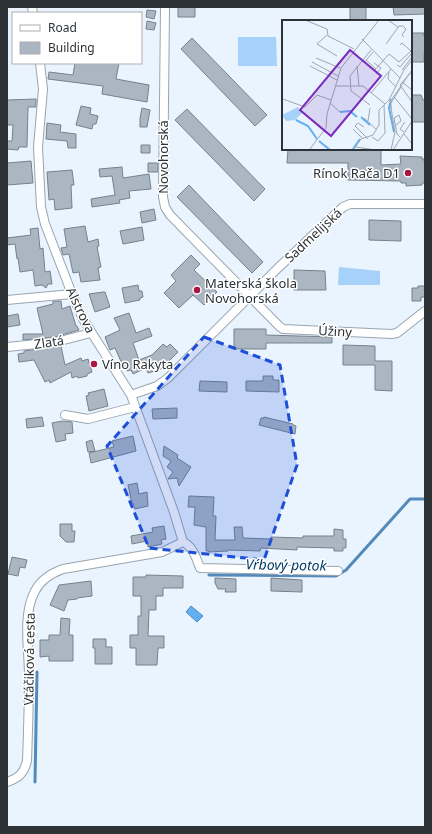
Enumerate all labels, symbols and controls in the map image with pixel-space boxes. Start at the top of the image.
legend [12,12,142,64]
text: Road [48,19,77,36]
inset map [282,20,412,150]
text: Building [48,39,95,56]
street label: Novohorská [154,120,172,194]
place label: Rínok Rača D1 [313,164,400,182]
marker: Rínok Rača D1 [403,168,413,178]
street label: Sadmelijská [280,204,346,266]
place label: Materská škola Novohorská [205,274,297,307]
street label: Alstrova [62,284,100,336]
marker: Materská škola Novohorská [192,285,202,295]
street label: Úžiny [318,321,353,341]
street label: Zlatá [33,331,65,353]
place label: Víno Rakyta [102,355,173,373]
marker: Víno Rakyta [89,359,99,369]
water label: Vŕbový potok [245,554,328,575]
street label: Vtáčiková cesta [19,612,39,706]

